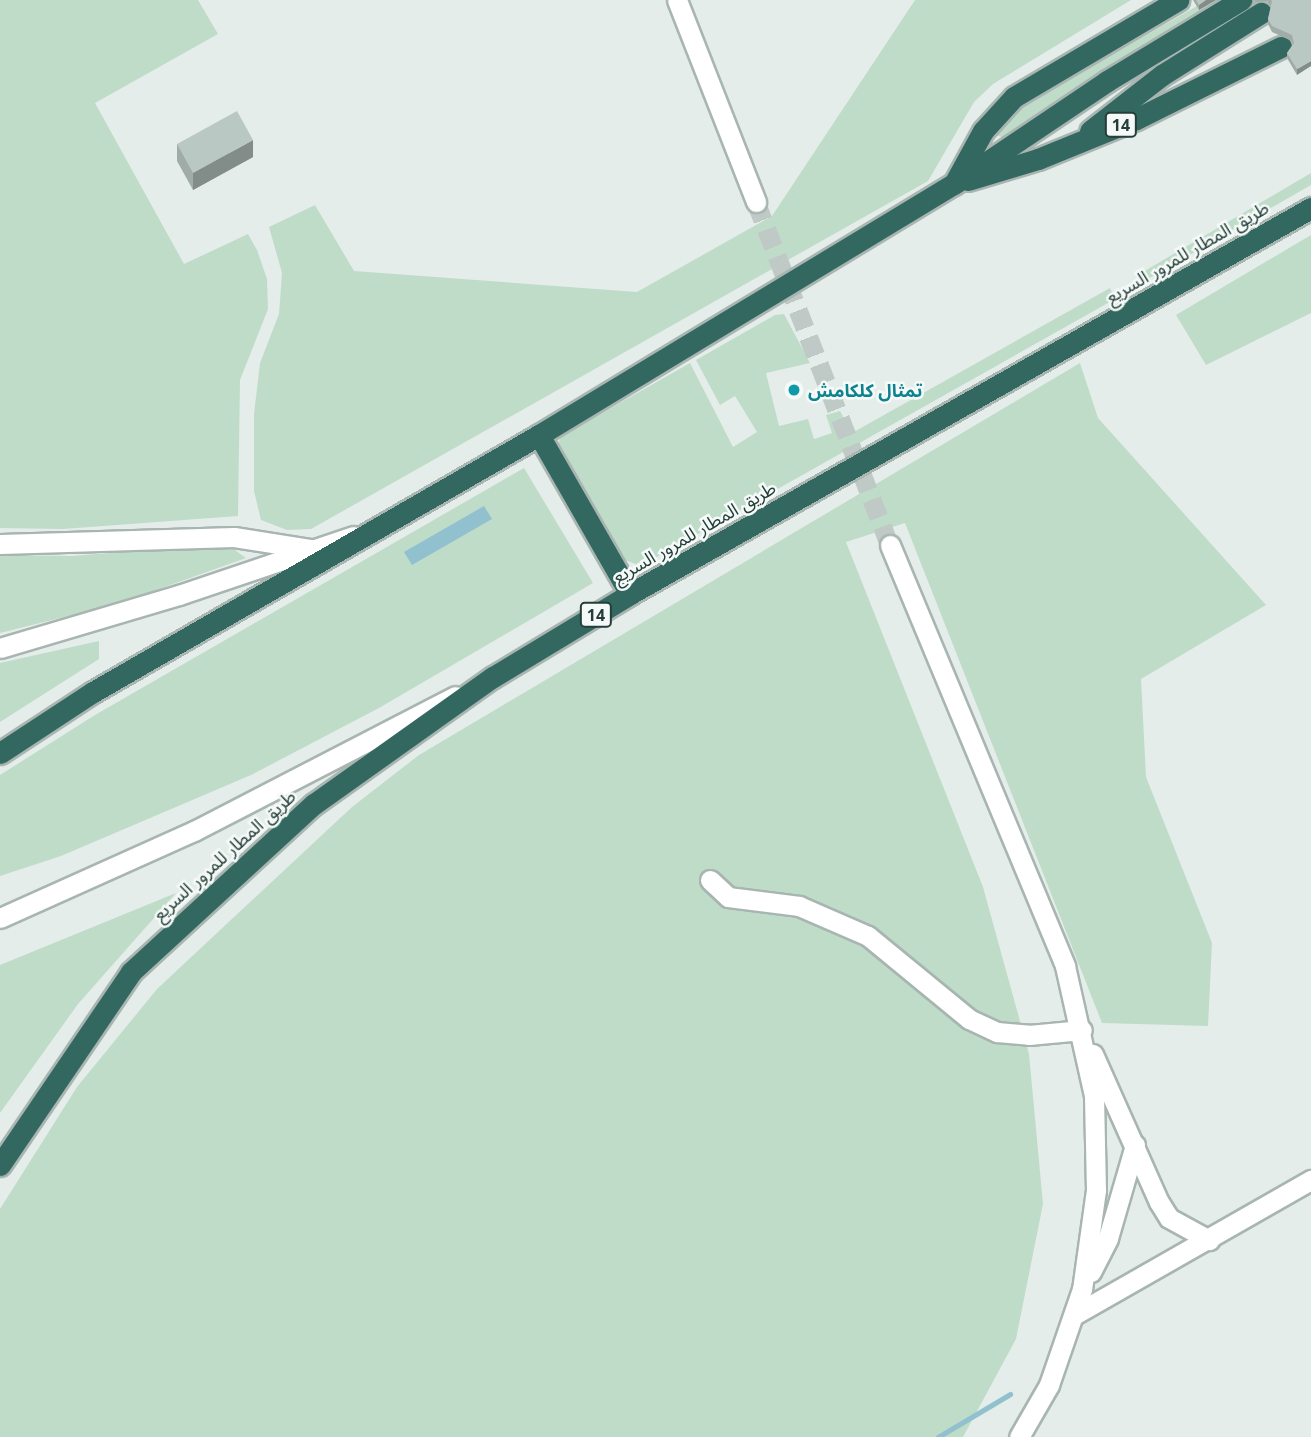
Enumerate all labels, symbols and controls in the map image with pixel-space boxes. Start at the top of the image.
road number: 14 [1104,113,1138,138]
street label: طريق المطار للمرور السريع [1102,196,1272,308]
place label: تمثال كلكامش [808,379,922,401]
marker: تمثال كلكامش [786,382,802,398]
street label: طريق المطار للمرور السريع [609,476,779,588]
road number: 14 [578,602,614,628]
street label: طريق المطار للمرور السريع [148,785,300,925]

